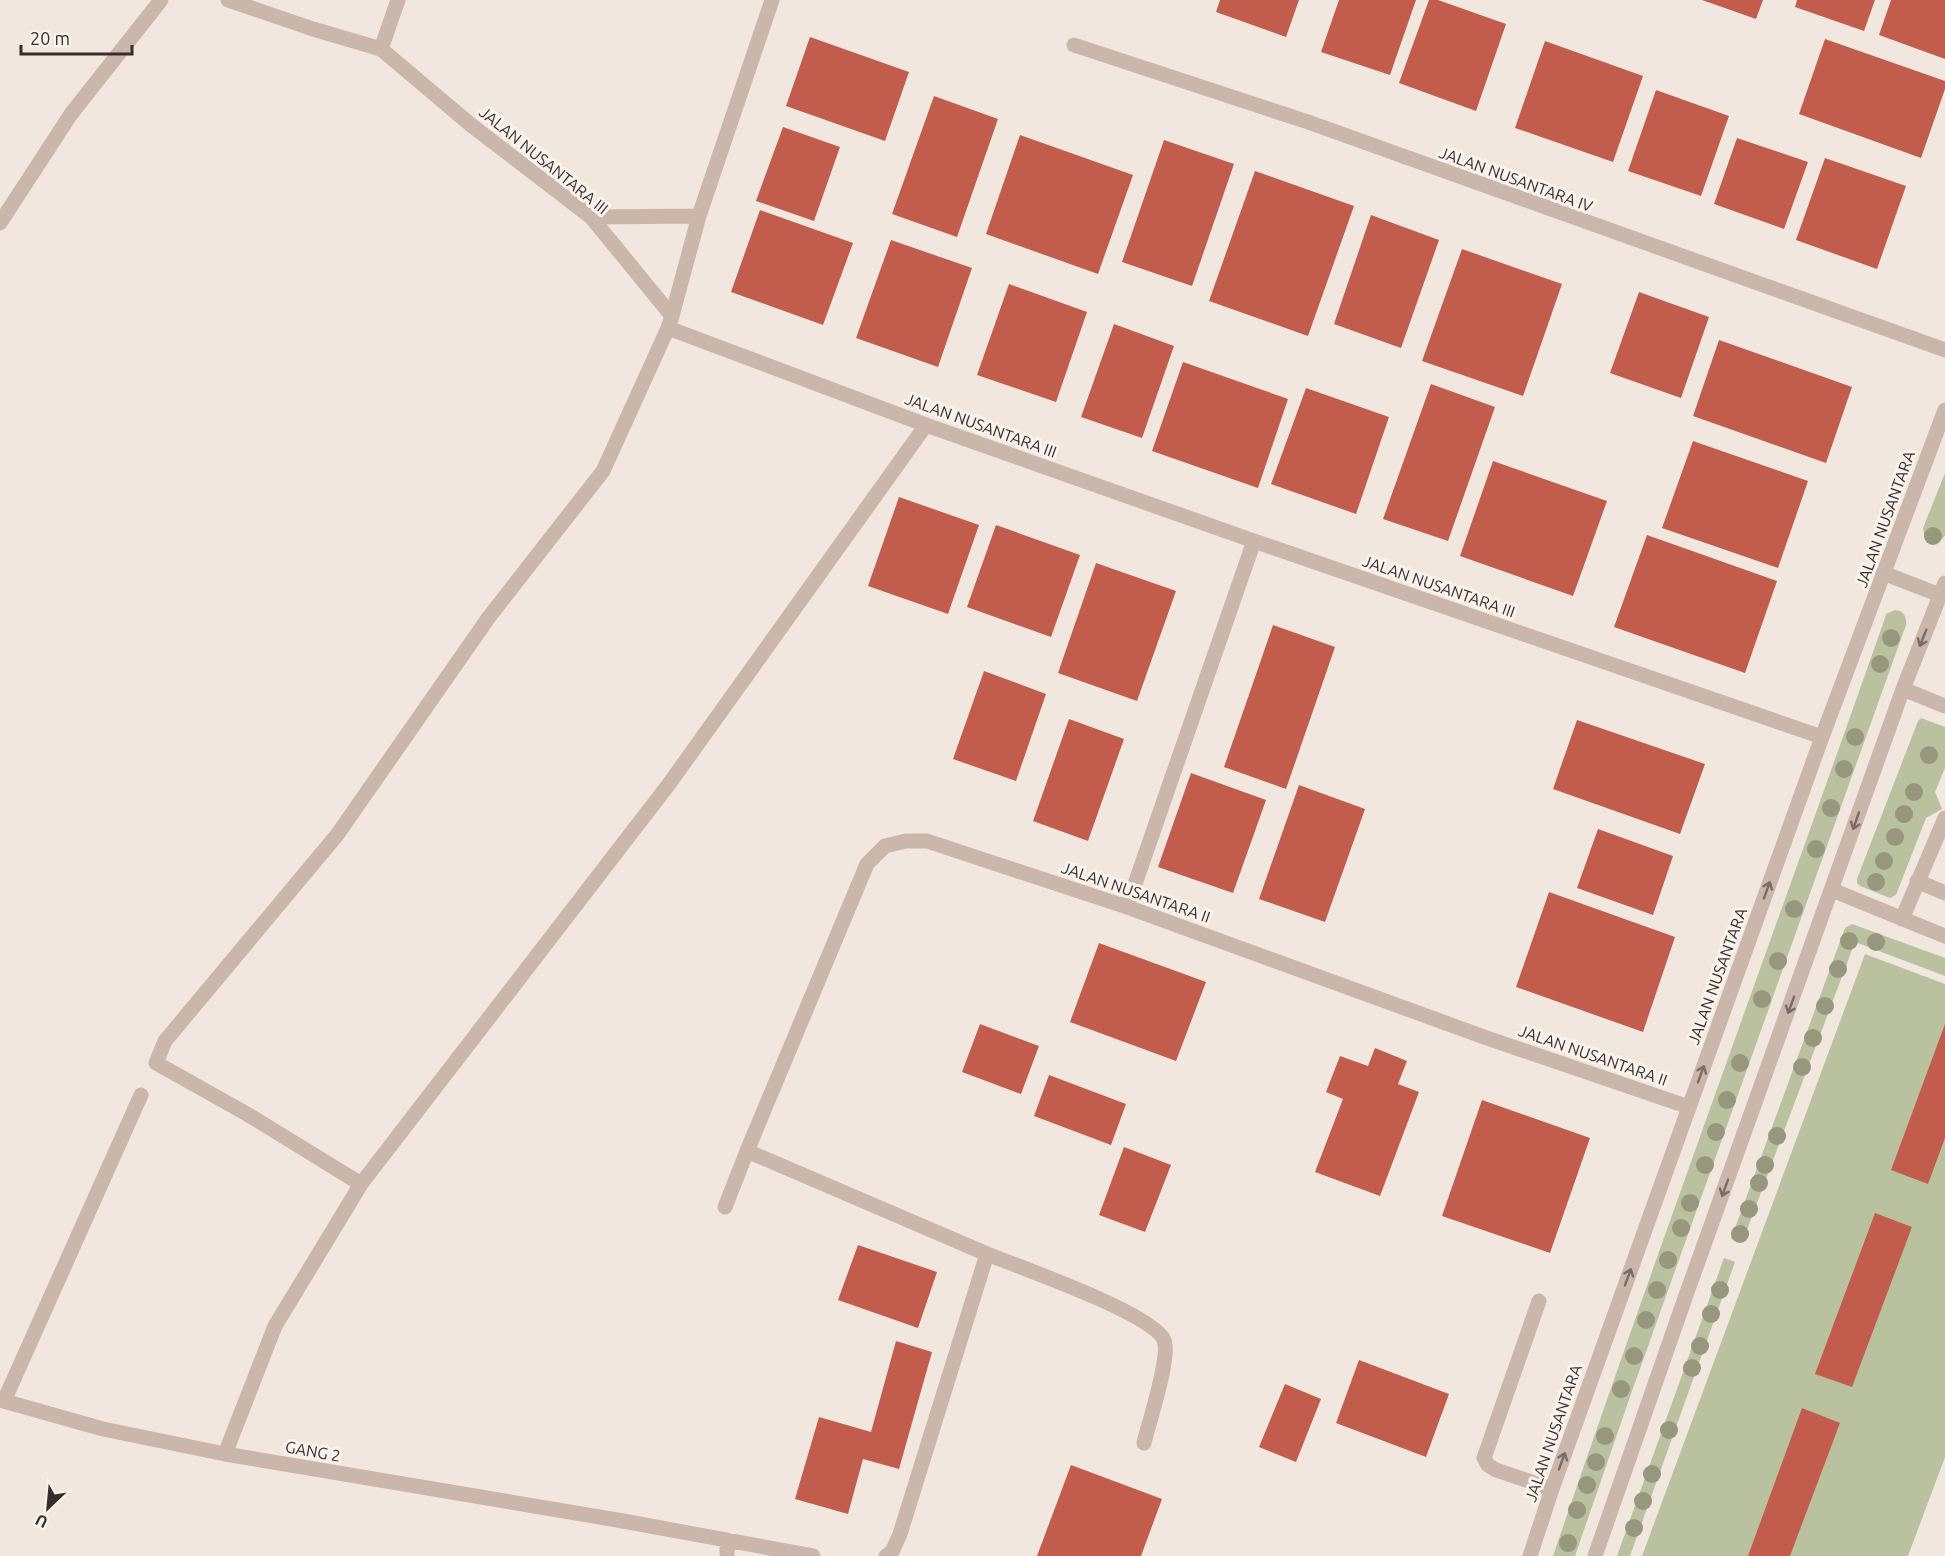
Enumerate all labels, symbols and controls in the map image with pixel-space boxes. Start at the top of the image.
scale bar [21,18,132,56]
text: 20 m [30,28,70,48]
street label: JALAN NUSANTARA III [476,103,612,217]
street label: JALAN NUSANTARA IV [1437,143,1595,215]
street label: JALAN NUSANTARA III [903,389,1059,461]
street label: JALAN NUSANTARA [1852,448,1918,590]
street label: JALAN NUSANTARA III [1360,551,1518,621]
one-way arrow [1917,628,1928,646]
one-way arrow [1850,811,1861,830]
street label: JALAN NUSANTARA II [1059,858,1213,926]
one-way arrow [1763,882,1774,900]
street label: JALAN NUSANTARA [1684,905,1750,1047]
one-way arrow [1785,995,1796,1013]
street label: JALAN NUSANTARA II [1516,1021,1670,1089]
one-way arrow [1696,1065,1707,1084]
one-way arrow [1719,1178,1730,1197]
one-way arrow [1624,1268,1635,1287]
street label: JALAN NUSANTARA [1521,1361,1585,1504]
street label: GANG 2 [284,1437,342,1465]
one-way arrow [1558,1452,1569,1471]
north arrow [18,1478,78,1538]
text: U [32,1511,50,1532]

